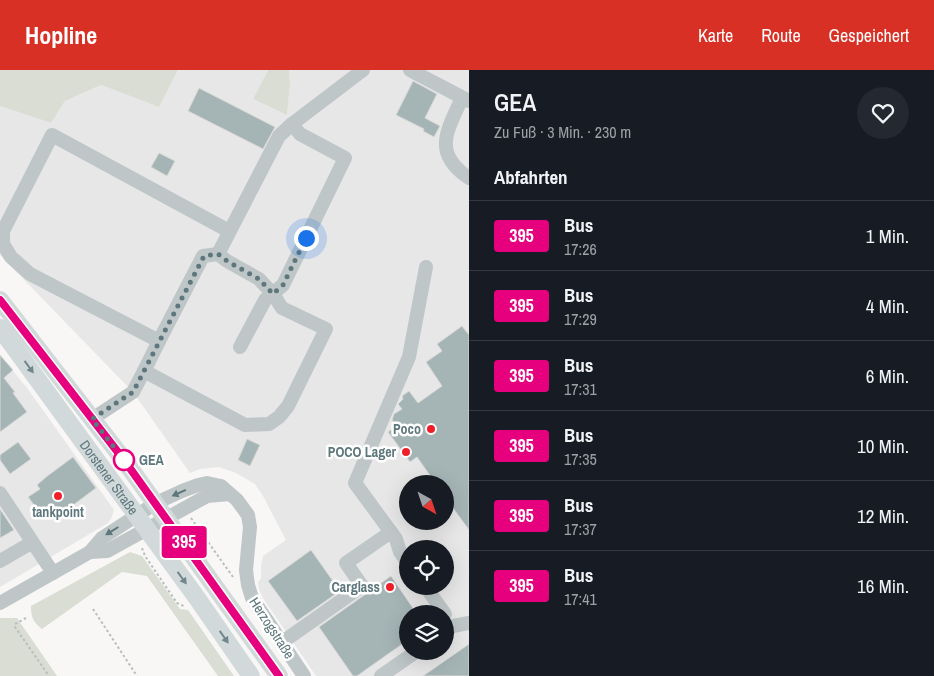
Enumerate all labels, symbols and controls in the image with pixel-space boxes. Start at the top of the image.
text: Hopline [25,19,97,51]
text: Karte [698,23,733,48]
text: Route [761,23,801,48]
text: Gespeichert [829,23,909,48]
text: GEA [494,86,536,118]
button: heart [857,87,909,139]
text: Zu Fuß · 3 Min. · 230 m [494,121,631,143]
text: Abfahrten [494,164,568,190]
text: Bus [564,212,593,238]
text: 395 [509,223,534,248]
text: 1 Min. [866,223,909,249]
your location [294,226,319,251]
text: 17:26 [564,238,597,260]
text: Bus [564,282,593,308]
text: 395 [509,293,534,318]
text: 4 Min. [866,293,909,319]
text: 17:29 [564,308,597,330]
text: Bus [564,352,593,378]
one-way arrow [24,360,34,374]
text: 395 [509,363,534,388]
text: 6 Min. [866,363,909,389]
text: 17:31 [564,378,597,400]
place label: Poco [393,420,421,438]
text: Bus [564,422,593,448]
marker: Poco [425,423,437,435]
text: 395 [509,433,534,458]
text: 10 Min. [857,433,909,459]
street label: Dorstener Straße [76,437,142,518]
place label: POCO Lager [328,443,397,461]
marker: POCO Lager [400,446,412,458]
text: 17:35 [564,448,597,470]
marker: GEA [113,449,135,471]
place label: GEA [139,451,165,469]
north arrow [399,475,454,530]
map controls [399,475,454,660]
one-way arrow [172,489,186,497]
marker: tankpoint [52,490,64,502]
text: Bus [564,492,593,518]
place label: tankpoint [32,503,84,521]
text: 395 [509,503,534,528]
text: 12 Min. [857,503,909,529]
text: 17:37 [564,518,597,540]
line badge: 395 [155,526,213,558]
one-way arrow [105,527,118,536]
text: 395 [172,529,196,554]
button: locate [399,540,454,595]
text: Bus [564,562,593,588]
one-way arrow [177,571,188,584]
text: 395 [509,573,534,598]
text: 16 Min. [857,573,909,599]
place label: Carglass [332,578,380,596]
marker: Carglass [384,581,396,593]
text: 17:41 [564,588,597,610]
street label: Herzogstraße [246,594,298,662]
button: layers [399,605,454,660]
one-way arrow [219,630,229,644]

